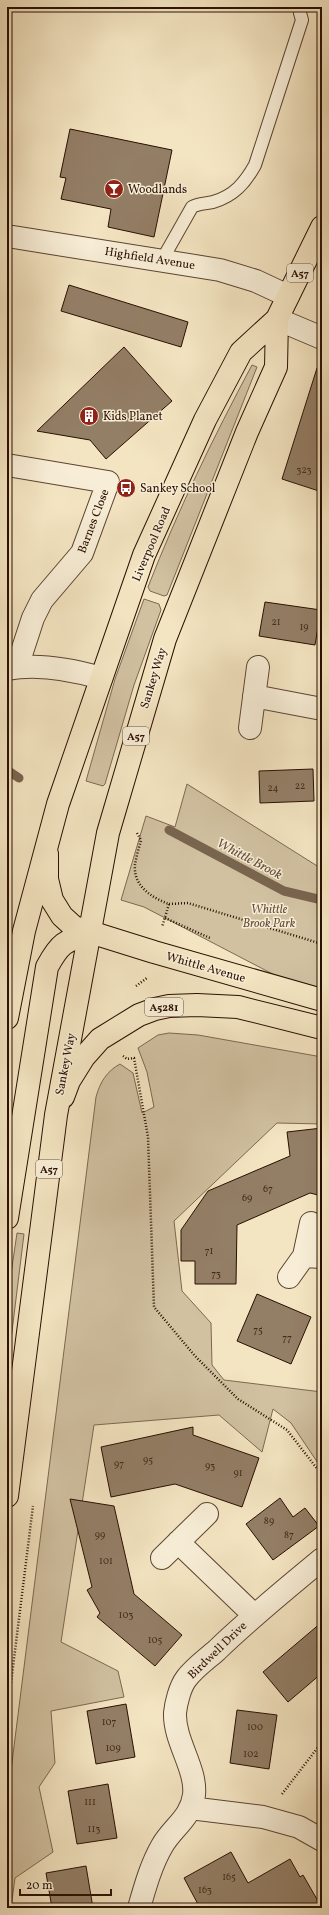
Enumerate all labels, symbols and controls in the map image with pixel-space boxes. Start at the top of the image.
bar icon: Woodlands [103,178,125,200]
place label: Woodlands [128,182,187,198]
street label: Highfield Avenue [104,244,196,274]
road number: A57 [287,264,313,282]
building icon: Kids Planet [78,405,100,427]
place label: Kids Planet [103,409,163,425]
house number: 323 [296,463,312,477]
bus stop icon: Sankey School [115,477,137,499]
place label: Sankey School [140,481,216,497]
street label: Barnes Close [74,487,114,556]
street label: Liverpool Road [129,504,175,584]
house number: 21 [271,615,281,629]
house number: 19 [299,620,309,634]
street label: Sankey Way [137,645,171,711]
road number: A57 [123,727,149,745]
house number: 22 [295,779,305,793]
house number: 24 [267,781,279,795]
water label: Whittle Brook [213,835,285,885]
park label: Whittle Brook Park [243,902,296,932]
street label: Whittle Avenue [164,949,248,987]
road number: A5281 [145,998,183,1016]
street label: Sankey Way [52,1031,80,1097]
road number: A57 [36,1160,62,1178]
house number: 67 [263,1182,273,1196]
house number: 69 [242,1191,252,1205]
house number: 71 [205,1244,213,1258]
house number: 73 [211,1267,221,1281]
house number: 75 [253,1323,263,1337]
house number: 77 [282,1331,292,1345]
house number: 95 [143,1453,153,1467]
house number: 97 [114,1457,124,1471]
house number: 93 [205,1459,215,1473]
house number: 91 [233,1466,243,1480]
house number: 89 [264,1514,274,1528]
house number: 99 [95,1528,105,1542]
house number: 87 [284,1528,294,1542]
house number: 101 [99,1554,113,1568]
house number: 103 [119,1608,133,1622]
street label: Birdwell Drive [185,1618,251,1683]
house number: 105 [148,1633,162,1647]
house number: 107 [102,1715,117,1729]
house number: 100 [247,1720,263,1734]
house number: 109 [105,1741,121,1755]
house number: 102 [243,1747,259,1761]
house number: 111 [84,1795,96,1809]
house number: 113 [88,1822,100,1836]
house number: 165 [222,1870,236,1884]
scale bar [20,1871,111,1897]
text: 20 m [26,1878,53,1894]
house number: 163 [198,1883,212,1897]

